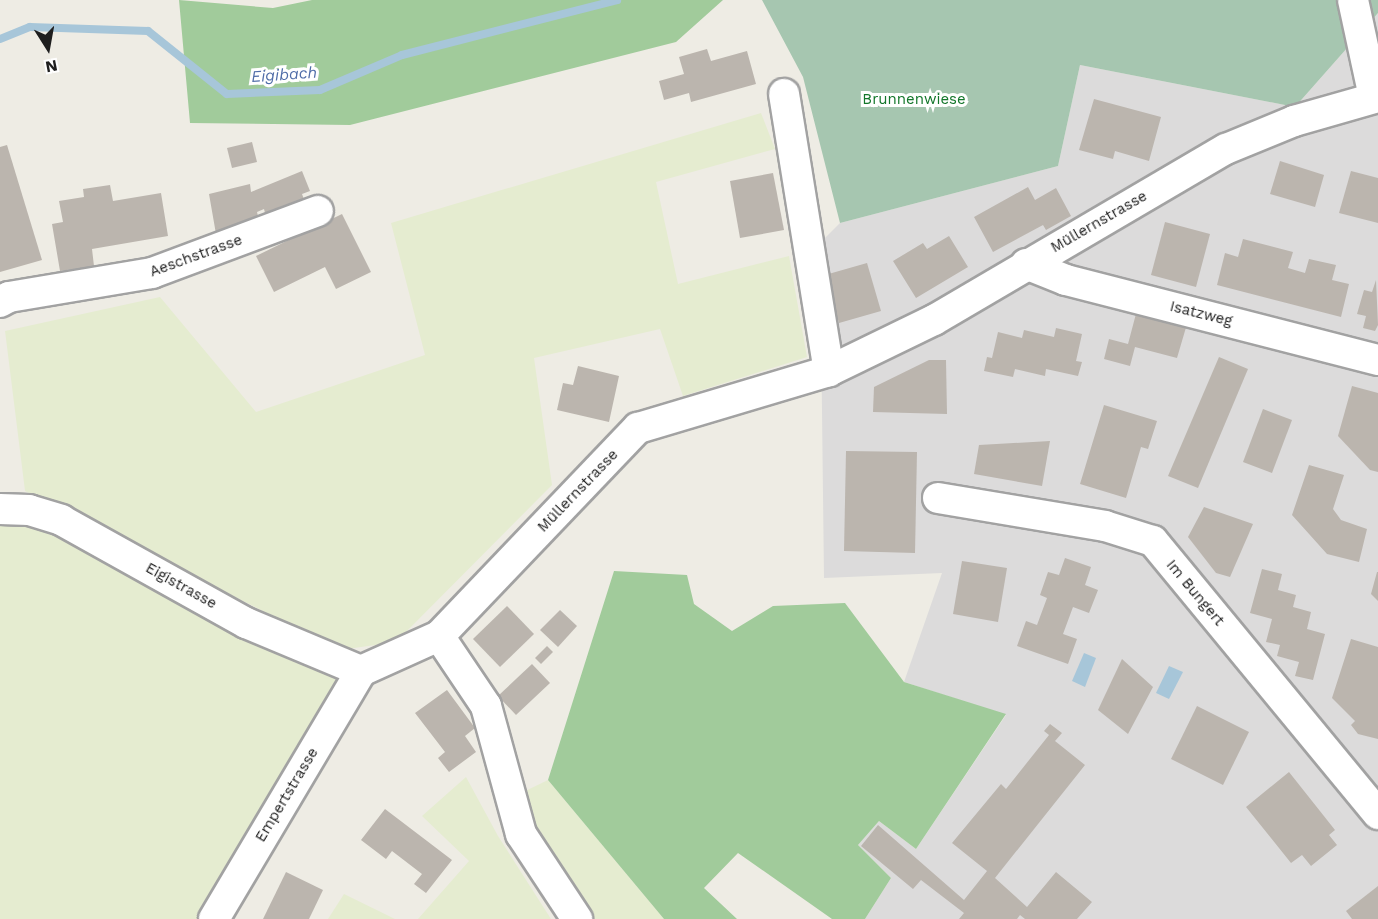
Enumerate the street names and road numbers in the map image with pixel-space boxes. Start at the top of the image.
street label: Müllernstrasse [1048,187,1150,257]
street label: Aeschstrasse [147,231,245,281]
street label: Isatzweg [1168,298,1234,330]
street label: Müllernstrasse [534,446,622,536]
street label: Im Bungert [1162,556,1228,630]
street label: Eigistrasse [142,559,220,613]
street label: Empertstrasse [252,745,322,845]

